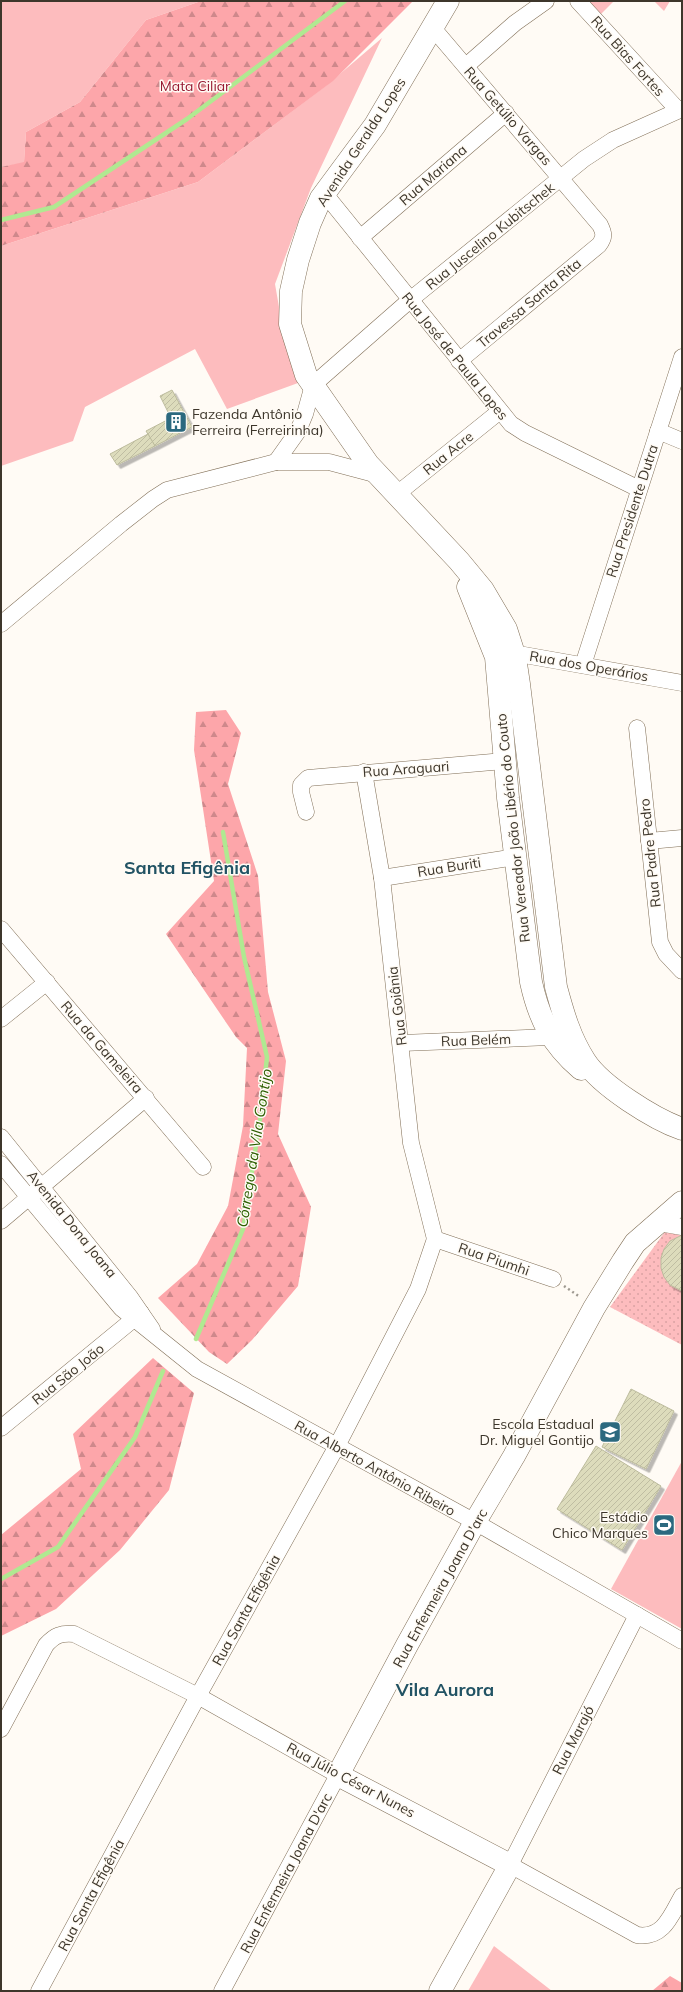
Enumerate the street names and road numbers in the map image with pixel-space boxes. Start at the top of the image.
street label: Rua Bias Fortes [587,12,669,100]
street label: Rua Getúlio Vargas [460,63,556,169]
street label: Avenida Geralda Lopes [312,74,410,210]
street label: Rua Mariana [396,141,470,209]
street label: Rua Juscelino Kubitschek [422,178,559,294]
street label: Travessa Santa Rita [473,254,585,352]
street label: Rua José de Paula Lopes [398,288,512,424]
street label: Rua Acre [419,427,477,479]
street label: Rua Presidente Dutra [602,442,662,580]
street label: Rua dos Operários [528,647,650,685]
street label: Rua Vereador João Libério do Couto [492,713,534,943]
street label: Rua Araguari [362,757,450,781]
street label: Rua Padre Pedro [635,798,665,908]
street label: Rua Buriti [416,853,482,881]
street label: Rua Goiânia [383,965,411,1047]
street label: Rua da Gameleira [57,997,147,1097]
street label: Rua Belém [441,1030,511,1050]
street label: Avenida Dona Joana [23,1167,121,1281]
street label: Rua Piumhi [456,1238,532,1280]
street label: Rua São João [28,1339,108,1409]
street label: Rua Alberto Antônio Ribeiro [291,1416,459,1520]
street label: Rua Enfermeira Joana D'arc [389,1505,491,1671]
street label: Rua Santa Efigênia [208,1551,284,1669]
street label: Rua Marajó [548,1703,598,1777]
street label: Rua Júlio César Nunes [284,1739,418,1822]
street label: Rua Enfermeira Joana D'arc [236,1790,336,1956]
street label: Rua Santa Efigênia [54,1836,128,1954]

